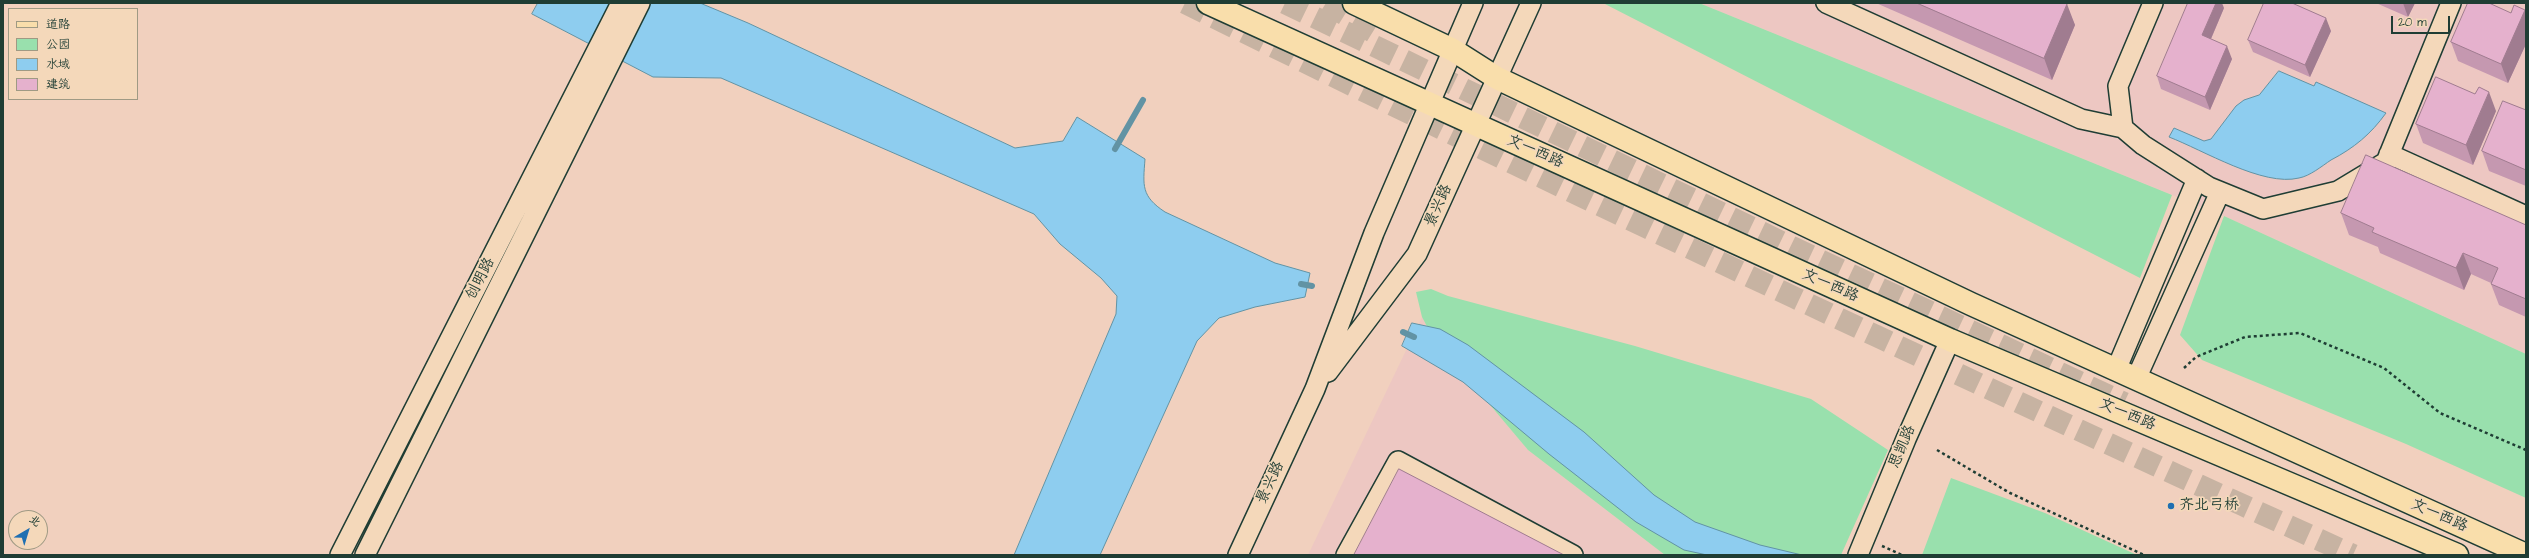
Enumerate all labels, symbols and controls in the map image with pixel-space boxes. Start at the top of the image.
legend [8,8,138,100]
scale bar [2393,8,2452,34]
text: 20 m [2398,14,2427,31]
text: 道路 [46,16,70,33]
text: 公园 [46,36,70,53]
text: 水域 [46,56,70,73]
text: 建筑 [46,76,70,93]
street label: 文一西路 [1504,132,1566,172]
street label: 景兴路 [1422,182,1456,230]
street label: 创明路 [463,255,499,303]
street label: 文一西路 [1799,266,1861,306]
street label: 文一西路 [2096,395,2158,435]
street label: 思凯路 [1886,423,1920,471]
street label: 景兴路 [1253,459,1289,507]
street label: 文一西路 [2408,496,2470,536]
place label: 齐北弓桥 [2179,497,2239,515]
marker: 齐北弓桥 [2166,501,2176,511]
north arrow [8,510,48,550]
text: 北 [26,512,44,530]

